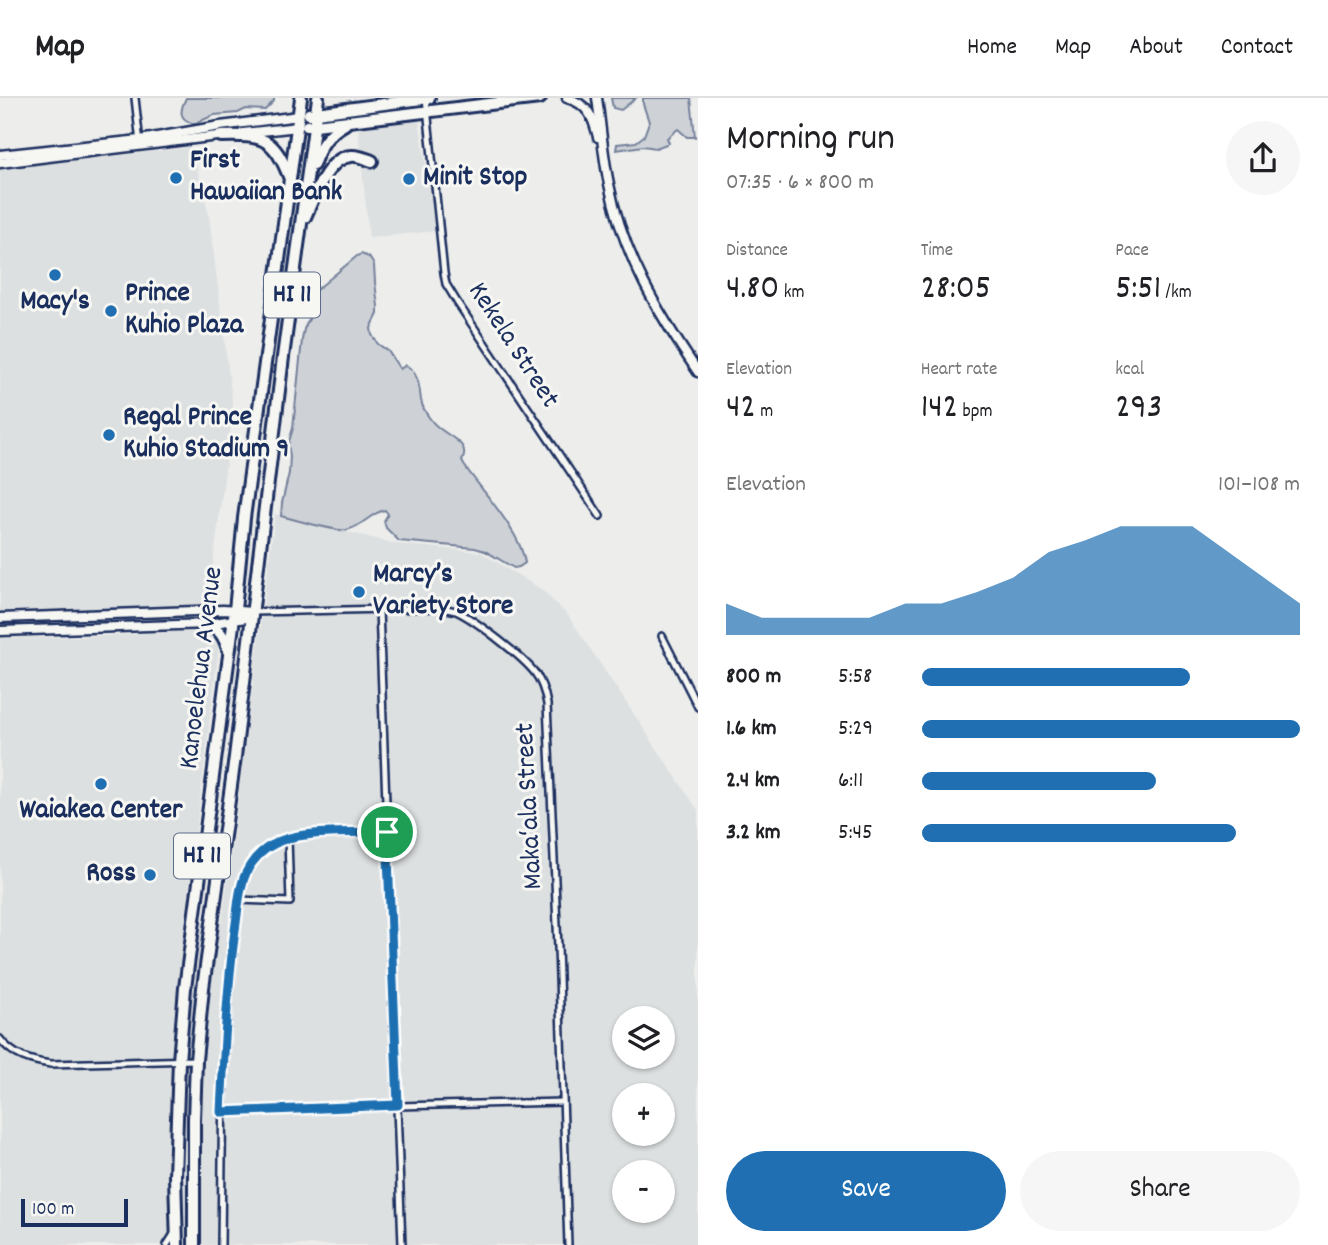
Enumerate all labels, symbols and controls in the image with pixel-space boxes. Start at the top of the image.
text: Map [35,25,85,72]
text: Home [967,31,1017,65]
text: Map [1055,31,1091,65]
text: About [1129,31,1183,65]
text: Contact [1221,31,1293,65]
text: Morning run [726,113,895,168]
button: share [1226,121,1300,195]
place label: First Hawaiian Bank [190,142,342,214]
place label: Minit Stop [423,159,527,199]
text: 07:35 · 6 × 800 m [726,167,874,200]
marker: First Hawaiian Bank [168,170,184,186]
marker: Minit Stop [401,171,417,187]
text: Distance [726,238,788,265]
text: Time [921,238,953,265]
text: Pace [1115,238,1149,265]
text: 4.80 [726,265,779,315]
text: 28:05 [921,265,991,315]
text: 5:51 [1115,265,1161,315]
marker: Macy's [47,267,63,283]
road number: HI 11 [264,272,320,318]
place label: Prince Kuhio Plaza [125,275,244,347]
street label: Kekela Street [456,275,568,417]
text: km [779,280,805,307]
text: /km [1161,280,1192,307]
place label: Macy's [20,283,90,323]
marker: Prince Kuhio Plaza [103,303,119,319]
text: Elevation [726,357,792,384]
text: Heart rate [921,357,997,384]
text: kcal [1115,357,1144,384]
text: 42 [726,384,756,434]
text: 142 [921,384,958,434]
text: 293 [1115,384,1162,434]
place label: Regal Prince Kuhio Stadium 9 [123,399,289,471]
text: m [756,399,773,426]
text: bpm [958,399,993,426]
marker: Regal Prince Kuhio Stadium 9 [101,427,117,443]
text: Elevation [726,469,806,502]
text: 101–108 m [1218,469,1300,502]
place label: Marcy’s Variety Store [373,556,513,628]
street label: Kanoelehua Avenue [171,564,235,772]
marker: Marcy’s Variety Store [351,584,367,600]
text: 800 m [726,661,781,694]
text: 5:58 [838,661,872,694]
text: 1.6 km [726,713,777,746]
text: 5:29 [838,713,873,746]
street label: Maka‘ala Street [507,722,555,890]
text: 2.4 km [726,765,780,798]
text: 6:11 [838,765,863,798]
marker: Waiakea Center [93,776,109,792]
place label: Waiakea Center [20,792,183,832]
pin [357,802,417,862]
icon: arrive [368,813,406,851]
text: 3.2 km [726,817,781,850]
text: 5:45 [838,817,873,850]
road number: HI 11 [174,834,230,878]
place label: Ross [86,855,136,895]
marker: Ross [142,867,158,883]
map controls [612,1006,675,1223]
button: layers [612,1006,675,1069]
button: + [612,1083,675,1146]
button: Save [726,1151,1006,1231]
button: Share [1020,1151,1300,1231]
button: − [612,1160,675,1223]
scale bar [21,1196,128,1228]
text: 100 m [32,1197,74,1224]

